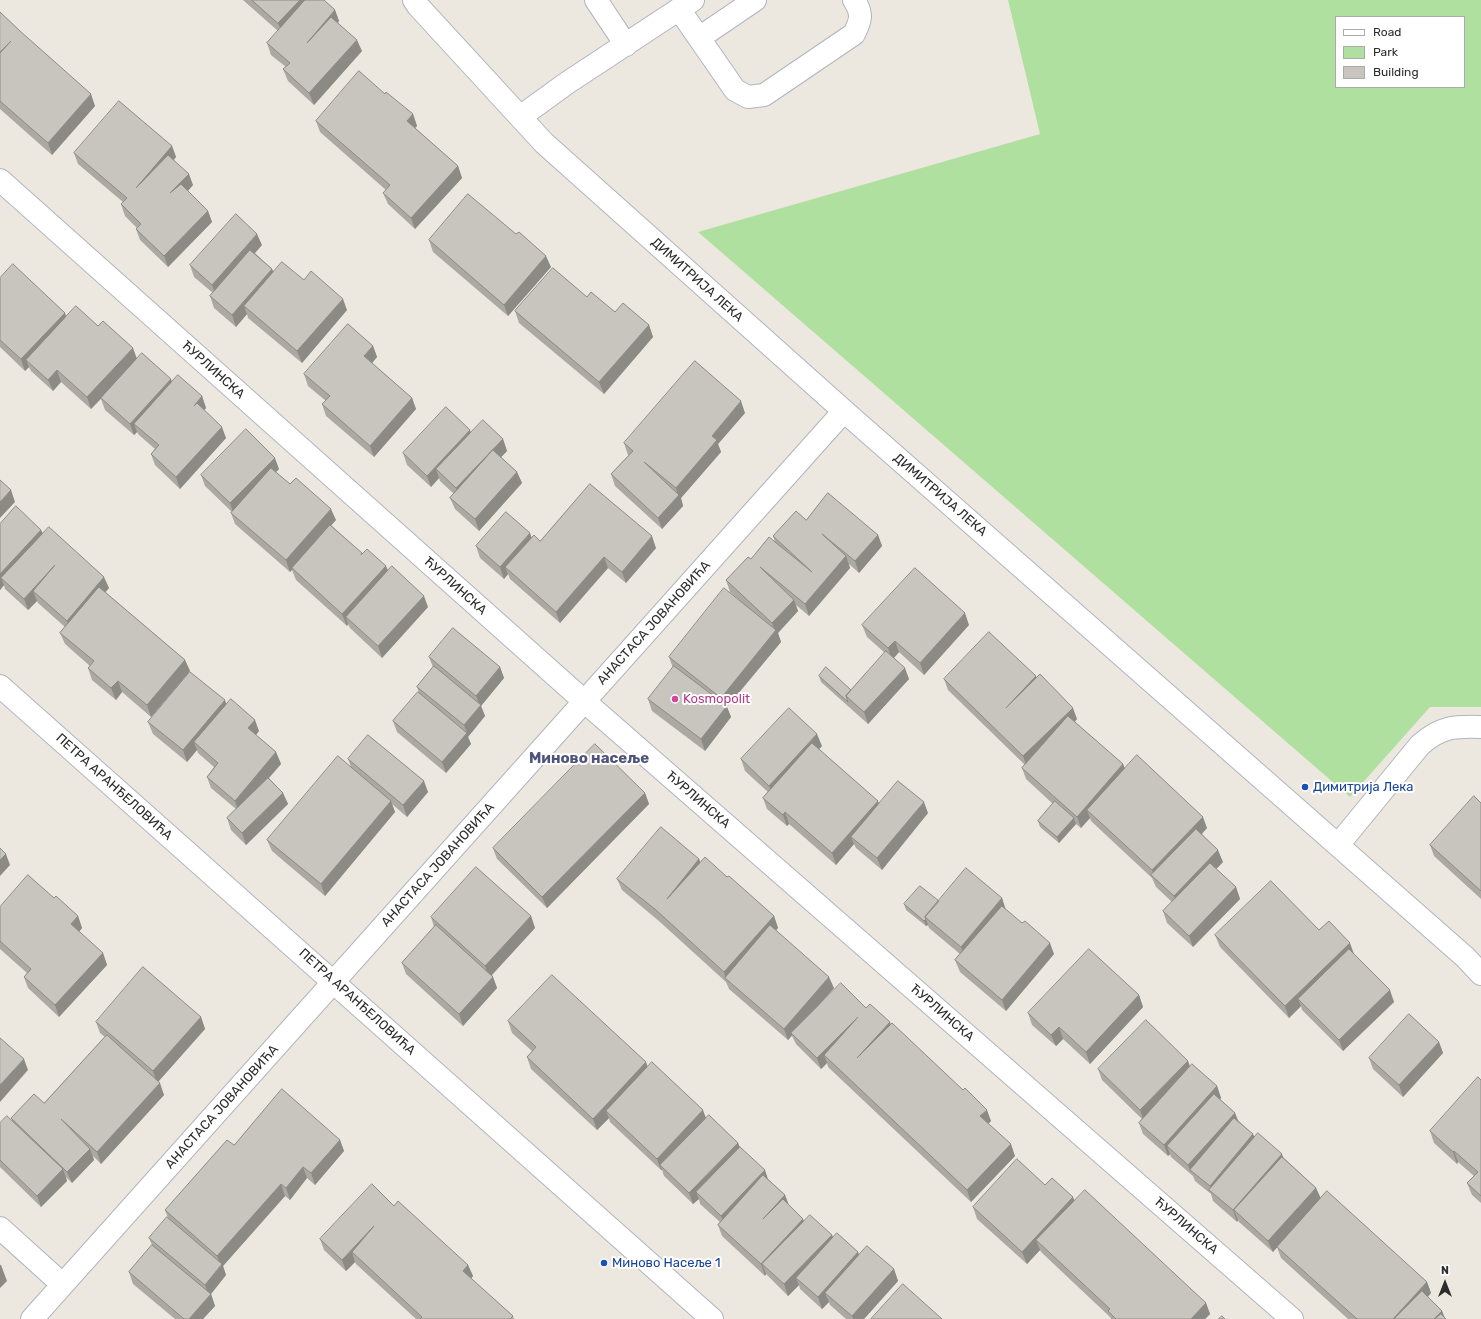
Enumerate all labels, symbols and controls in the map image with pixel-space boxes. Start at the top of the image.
legend [1335,16,1465,88]
text: Road [1373,25,1401,39]
text: Park [1373,45,1398,59]
text: Building [1373,65,1419,79]
street label: ДИМИТРИЈА ЛЕКА [648,235,746,325]
street label: ЋУРЛИНСКА [178,338,248,402]
street label: ДИМИТРИЈА ЛЕКА [890,450,990,540]
street label: ЋУРЛИНСКА [420,554,490,618]
street label: АНАСТАСА ЈОВАНОВИЋА [594,558,714,688]
place label: Kosmopolit [683,691,750,707]
marker: Kosmopolit [670,694,680,704]
street label: ПЕТРА АРАНЂЕЛОВИЋА [52,730,176,844]
district label: Миново насеље [529,750,649,768]
street label: ЋУРЛИНСКА [663,768,733,832]
place label: Димитрија Лека [1313,779,1413,795]
marker: Димитрија Лека [1300,782,1310,792]
street label: АНАСТАСА ЈОВАНОВИЋА [378,800,498,930]
street label: ПЕТРА АРАНЂЕЛОВИЋА [295,945,419,1059]
street label: ЋУРЛИНСКА [907,981,977,1045]
street label: АНАСТАСА ЈОВАНОВИЋА [162,1042,282,1172]
street label: ЋУРЛИНСКА [1151,1194,1221,1258]
place label: Миново Насеље 1 [612,1255,721,1271]
marker: Миново Насеље 1 [599,1258,609,1268]
north arrow [1425,1263,1465,1303]
text: N [1441,1264,1449,1277]

